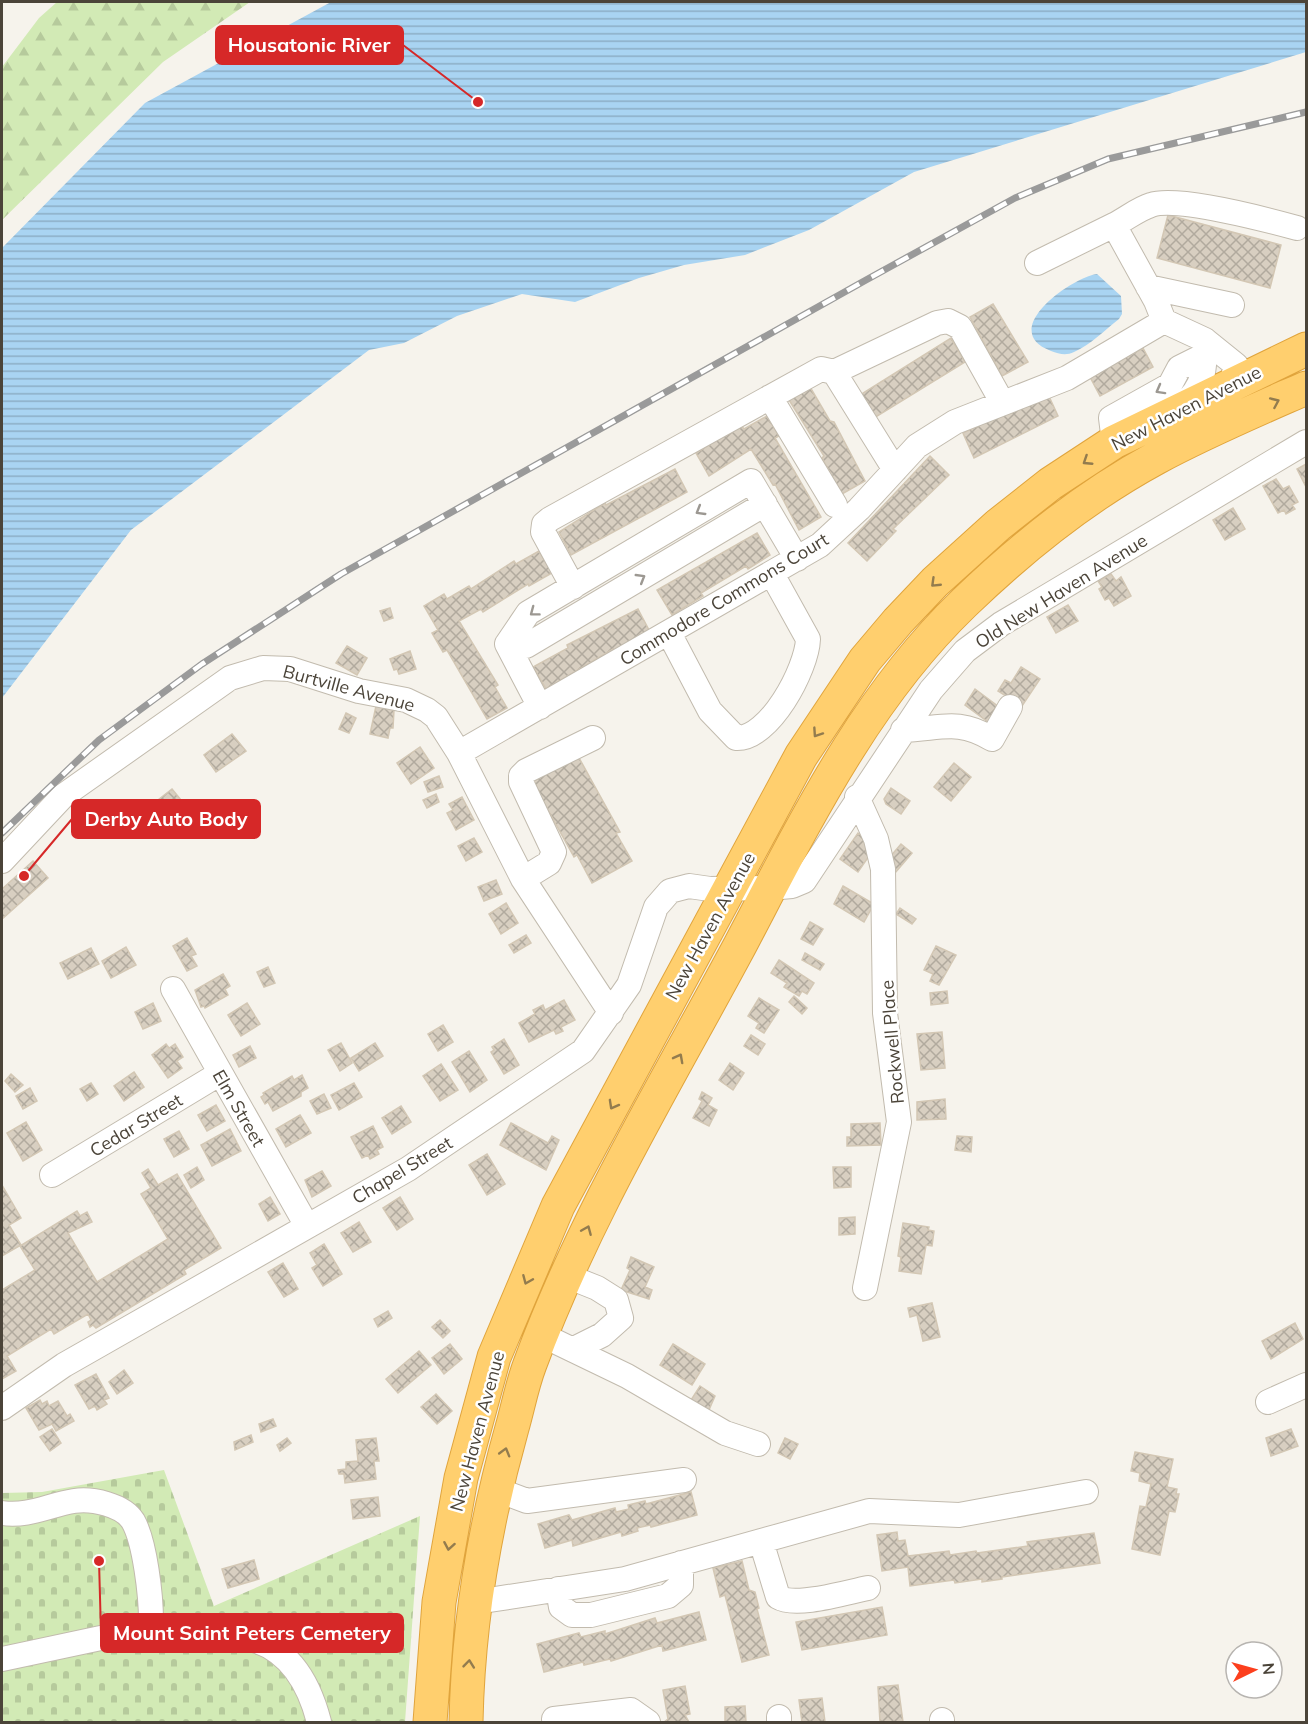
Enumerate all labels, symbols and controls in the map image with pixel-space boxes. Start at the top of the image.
callout: Housatonic River [216,26,403,64]
text: Housatonic River [228,32,390,57]
street label: New Haven Avenue [1107,360,1265,456]
one-way arrow [1156,383,1167,394]
one-way arrow [1268,398,1279,410]
one-way arrow [1082,454,1093,465]
one-way arrow [696,504,706,515]
street label: Commodore Commons Court [615,527,833,671]
street label: Old New Haven Avenue [971,529,1151,653]
one-way arrow [635,573,645,585]
one-way arrow [931,575,942,586]
one-way arrow [529,604,540,615]
street label: Burtville Avenue [281,659,417,717]
one-way arrow [813,726,824,737]
callout: Derby Auto Body [72,800,260,838]
text: Derby Auto Body [84,806,248,831]
street label: New Haven Avenue [660,848,760,1004]
street label: Rockwell Place [875,979,909,1105]
one-way arrow [672,1054,683,1064]
street label: Elm Street [208,1065,270,1151]
street label: Cedar Street [85,1088,187,1162]
one-way arrow [609,1099,620,1109]
street label: Chapel Street [348,1131,456,1209]
one-way arrow [580,1225,592,1236]
one-way arrow [522,1273,534,1284]
street label: New Haven Avenue [445,1348,509,1514]
one-way arrow [498,1447,510,1457]
one-way arrow [443,1541,456,1551]
callout: Mount Saint Peters Cemetery [101,1614,403,1652]
text: Mount Saint Peters Cemetery [113,1620,391,1645]
north arrow [1224,1640,1284,1700]
one-way arrow [462,1660,475,1669]
text: N [1258,1662,1279,1676]

